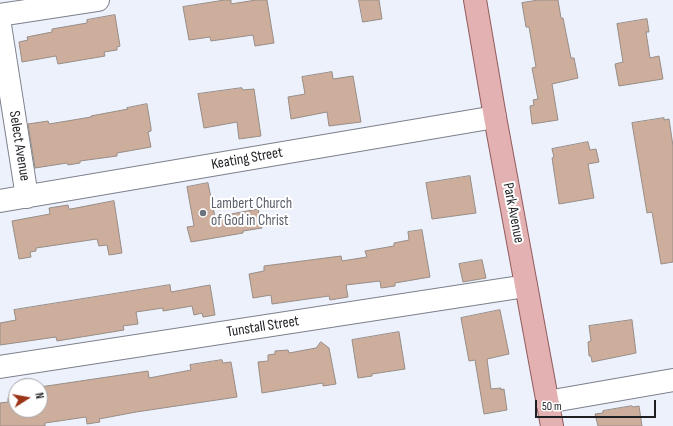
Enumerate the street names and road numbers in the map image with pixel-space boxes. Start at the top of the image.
street label: Select Avenue [5,110,33,182]
street label: Keating Street [210,144,284,174]
street label: Park Avenue [498,181,528,245]
street label: Tunstall Street [226,312,300,342]

